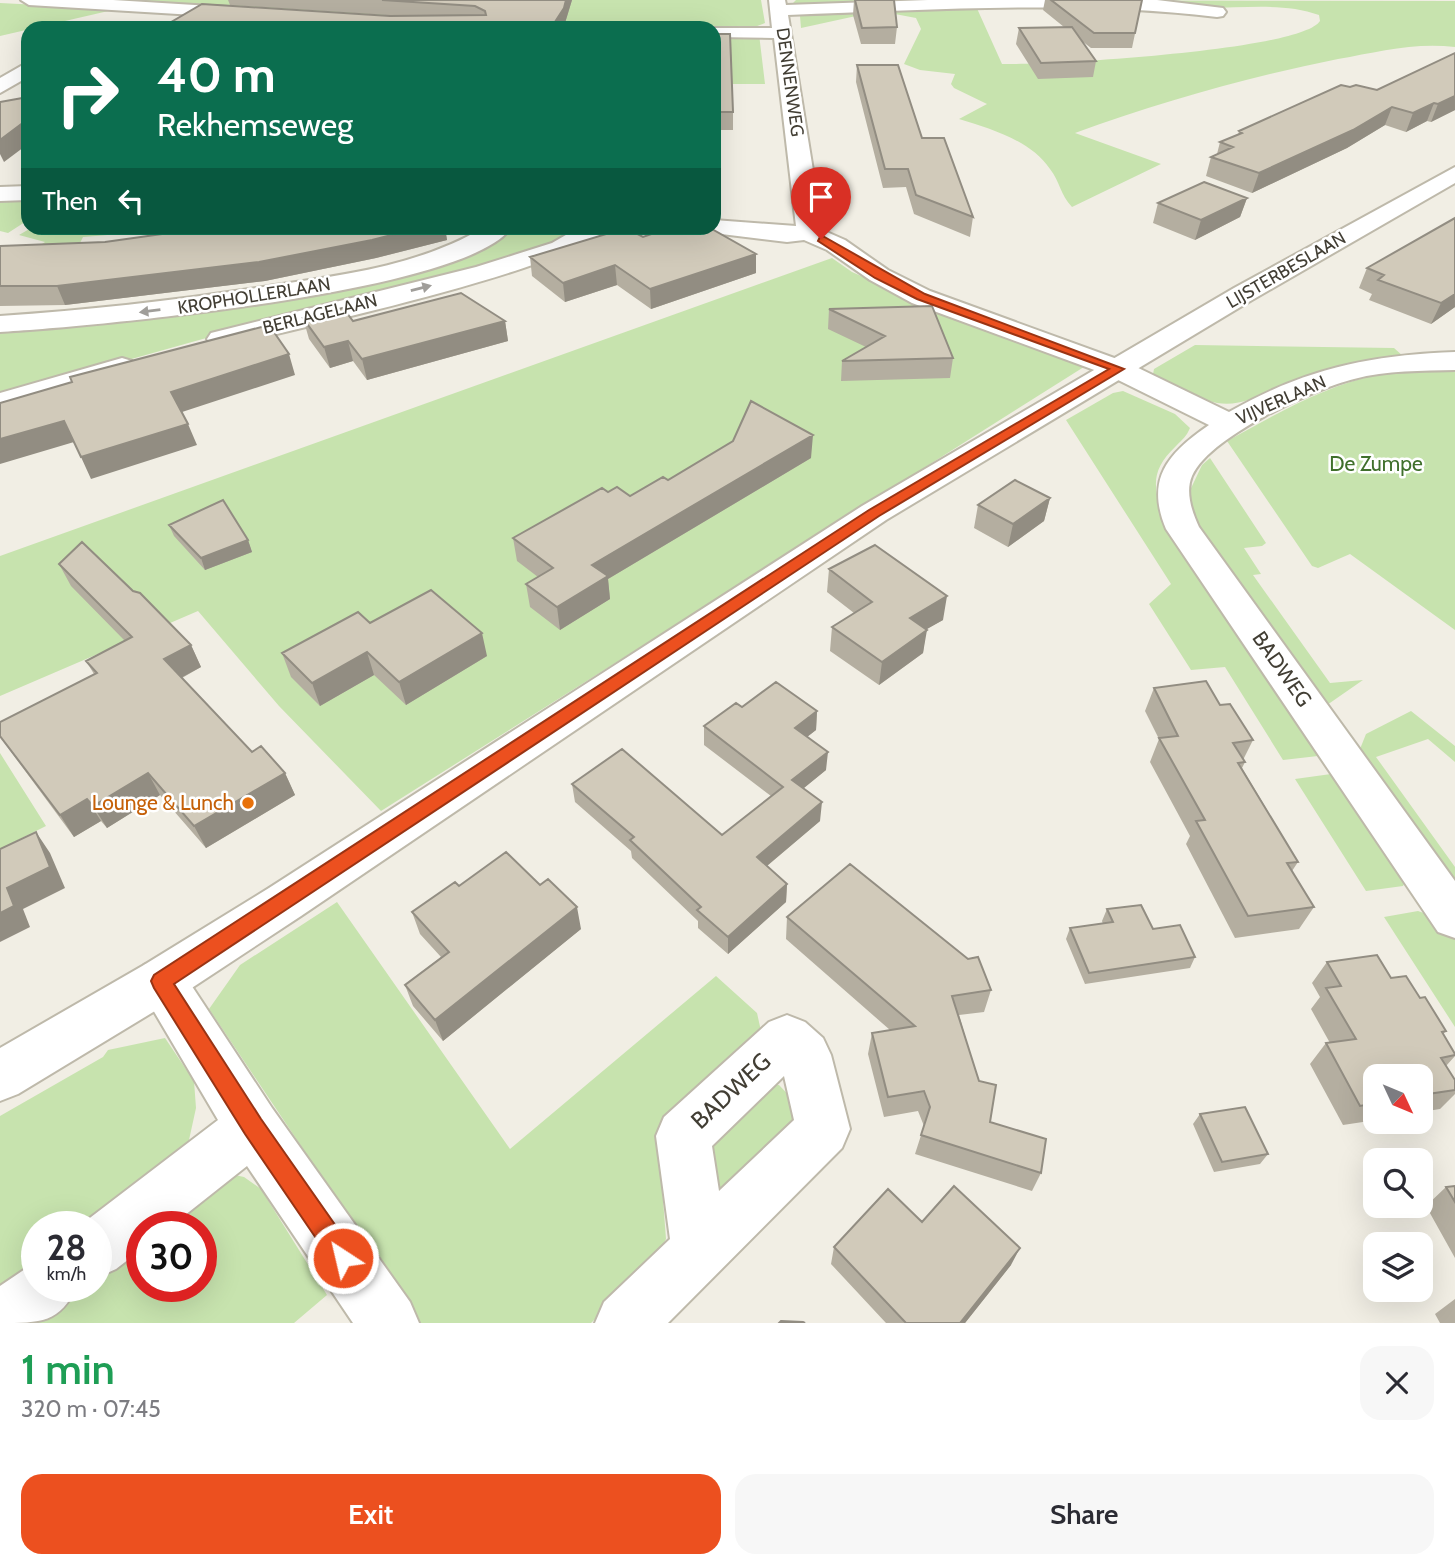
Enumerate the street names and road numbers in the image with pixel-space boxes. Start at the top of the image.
street label: DENNENWEG [771,26,809,138]
street label: LIJSTERBESLAAN [1222,227,1350,313]
street label: KROPHOLLERLAAN [176,273,332,319]
street label: BERLAGELAAN [260,289,380,339]
street label: VIJVERLAAN [1233,370,1329,430]
street label: BADWEG [1248,626,1317,711]
street label: BADWEG [685,1047,776,1135]

